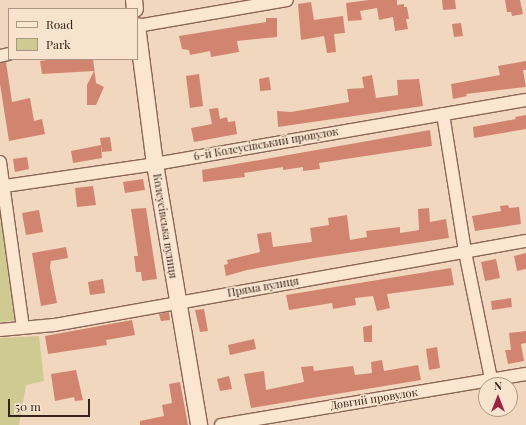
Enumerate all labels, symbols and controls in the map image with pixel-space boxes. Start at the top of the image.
legend [8,8,138,60]
text: Road [46,16,73,32]
text: Park [46,36,71,52]
street label: 6-й Колеусівський провулок [193,125,339,163]
street label: Колеусівська вулиця [150,173,180,279]
street label: Пряма вулиця [226,274,300,300]
north arrow [478,377,518,417]
text: N [494,378,502,393]
street label: Довгий провулок [329,386,419,412]
scale bar [10,391,92,417]
text: 50 m [15,398,41,414]

